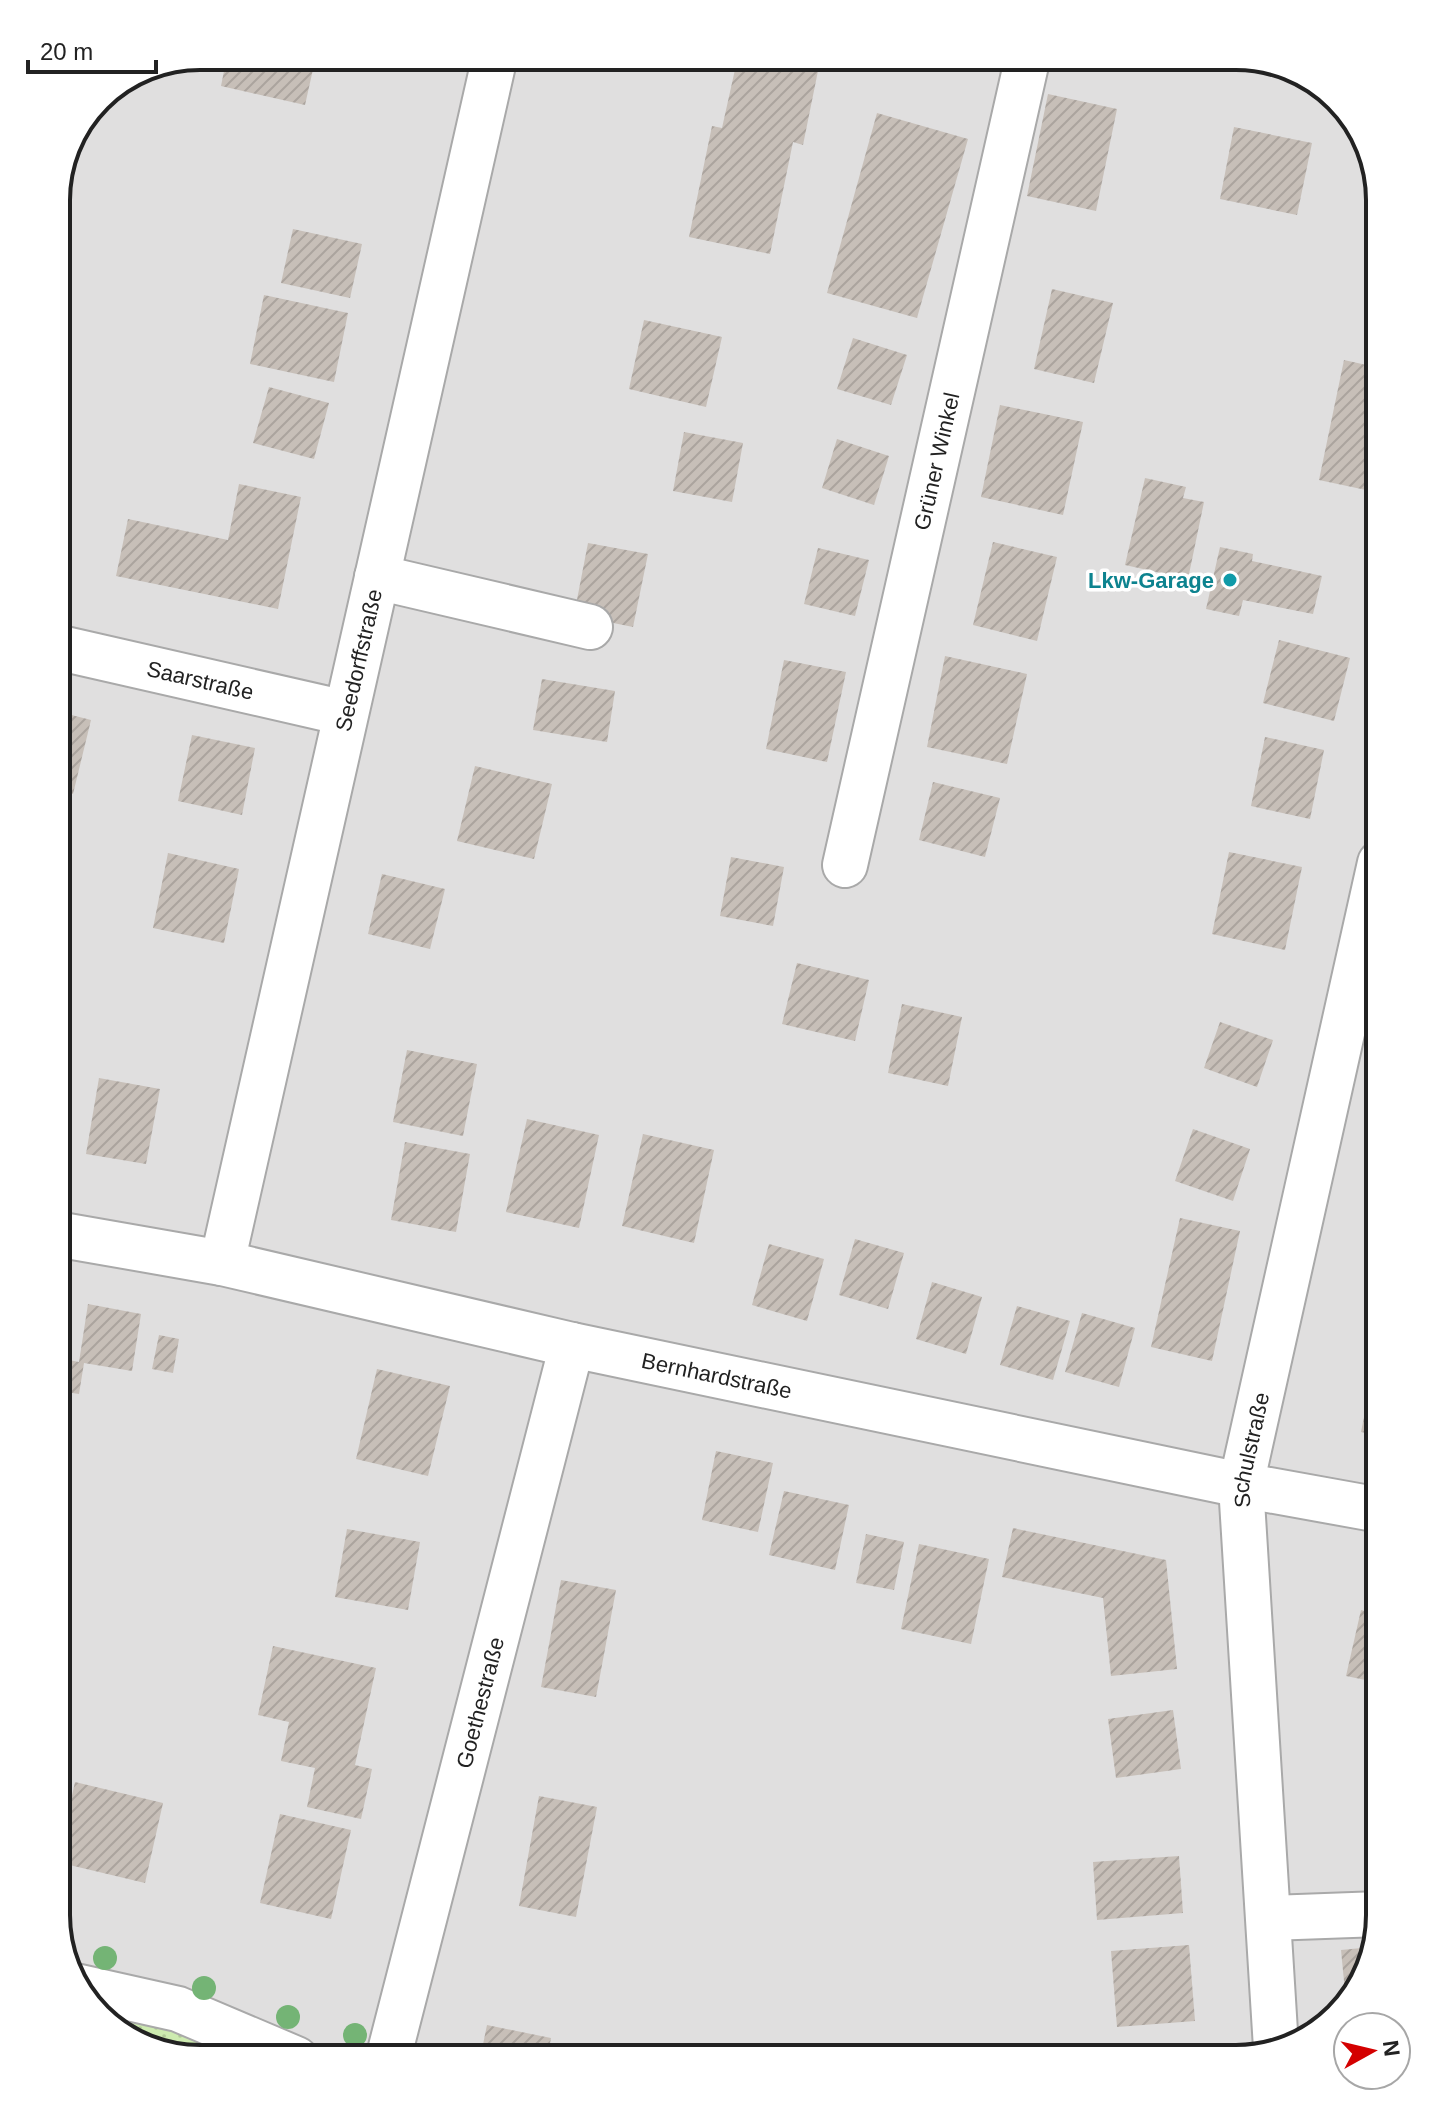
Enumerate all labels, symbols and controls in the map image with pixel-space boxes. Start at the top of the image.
scale bar [28,24,156,74]
text: 20 m [40,38,93,65]
street label: Grüner Winkel [909,390,965,533]
place label: Lkw-Garage [1088,568,1214,593]
marker: Lkw-Garage [1221,571,1239,589]
street label: Seedorffstraße [331,587,387,734]
street label: Saarstraße [144,656,256,705]
street label: Bernhardstraße [639,1348,794,1404]
street label: Schulstraße [1229,1390,1274,1509]
street label: Goethestraße [451,1634,509,1771]
north arrow [1332,2011,1412,2091]
text: N [1378,2039,1405,2058]

